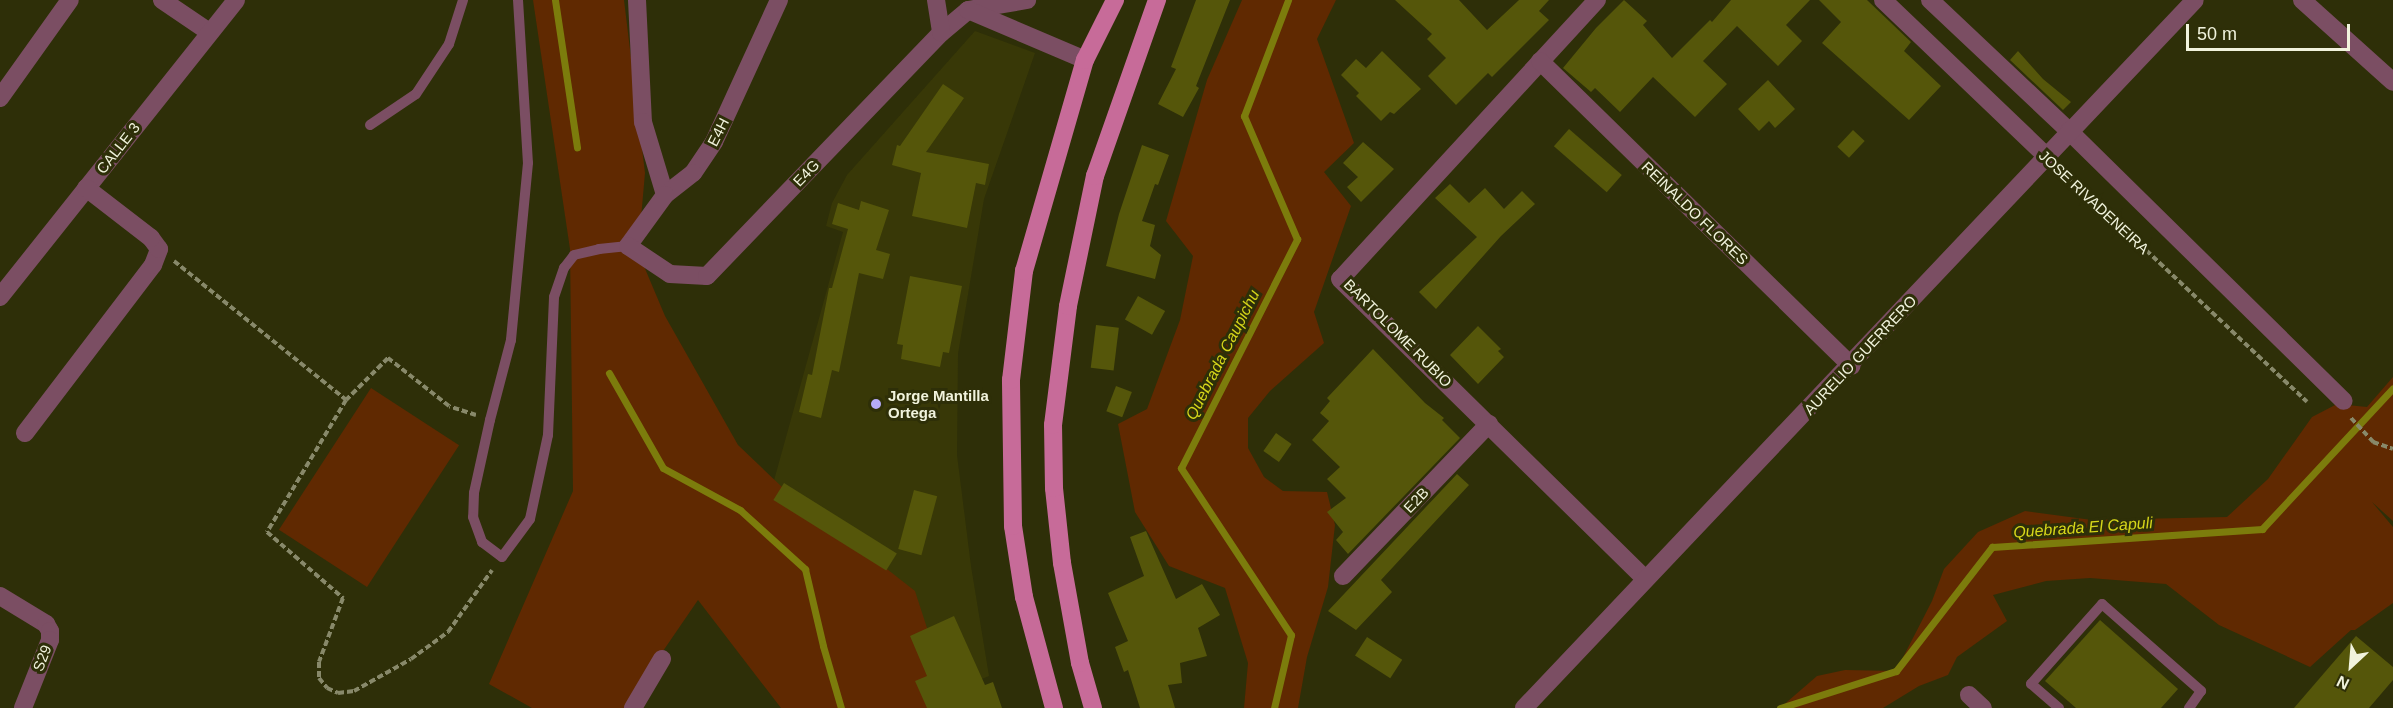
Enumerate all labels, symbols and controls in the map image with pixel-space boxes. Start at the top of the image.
scale bar [2189,12,2352,50]
text: 50 m [2197,24,2237,44]
street label: E4H [703,115,733,149]
street label: CALLE 3 [92,119,144,177]
street label: JOSE RIVADENEIRA [2035,146,2153,258]
street label: E4G [789,156,823,190]
street label: REINALDO FLORES [1638,158,1752,268]
street label: BARTOLOME RUBIO [1340,275,1456,391]
water label: Quebrada Caupichu [1182,287,1264,423]
street label: AURELIO GUERRERO [1800,292,1920,418]
place label: Jorge Mantilla Ortega [888,386,989,421]
marker: Jorge Mantilla Ortega [869,397,883,411]
street label: E2B [1400,484,1432,516]
water label: Quebrada El Capuli [2013,514,2153,542]
north arrow [2321,636,2381,696]
street label: S29 [29,642,55,674]
text: N [2334,672,2352,693]

